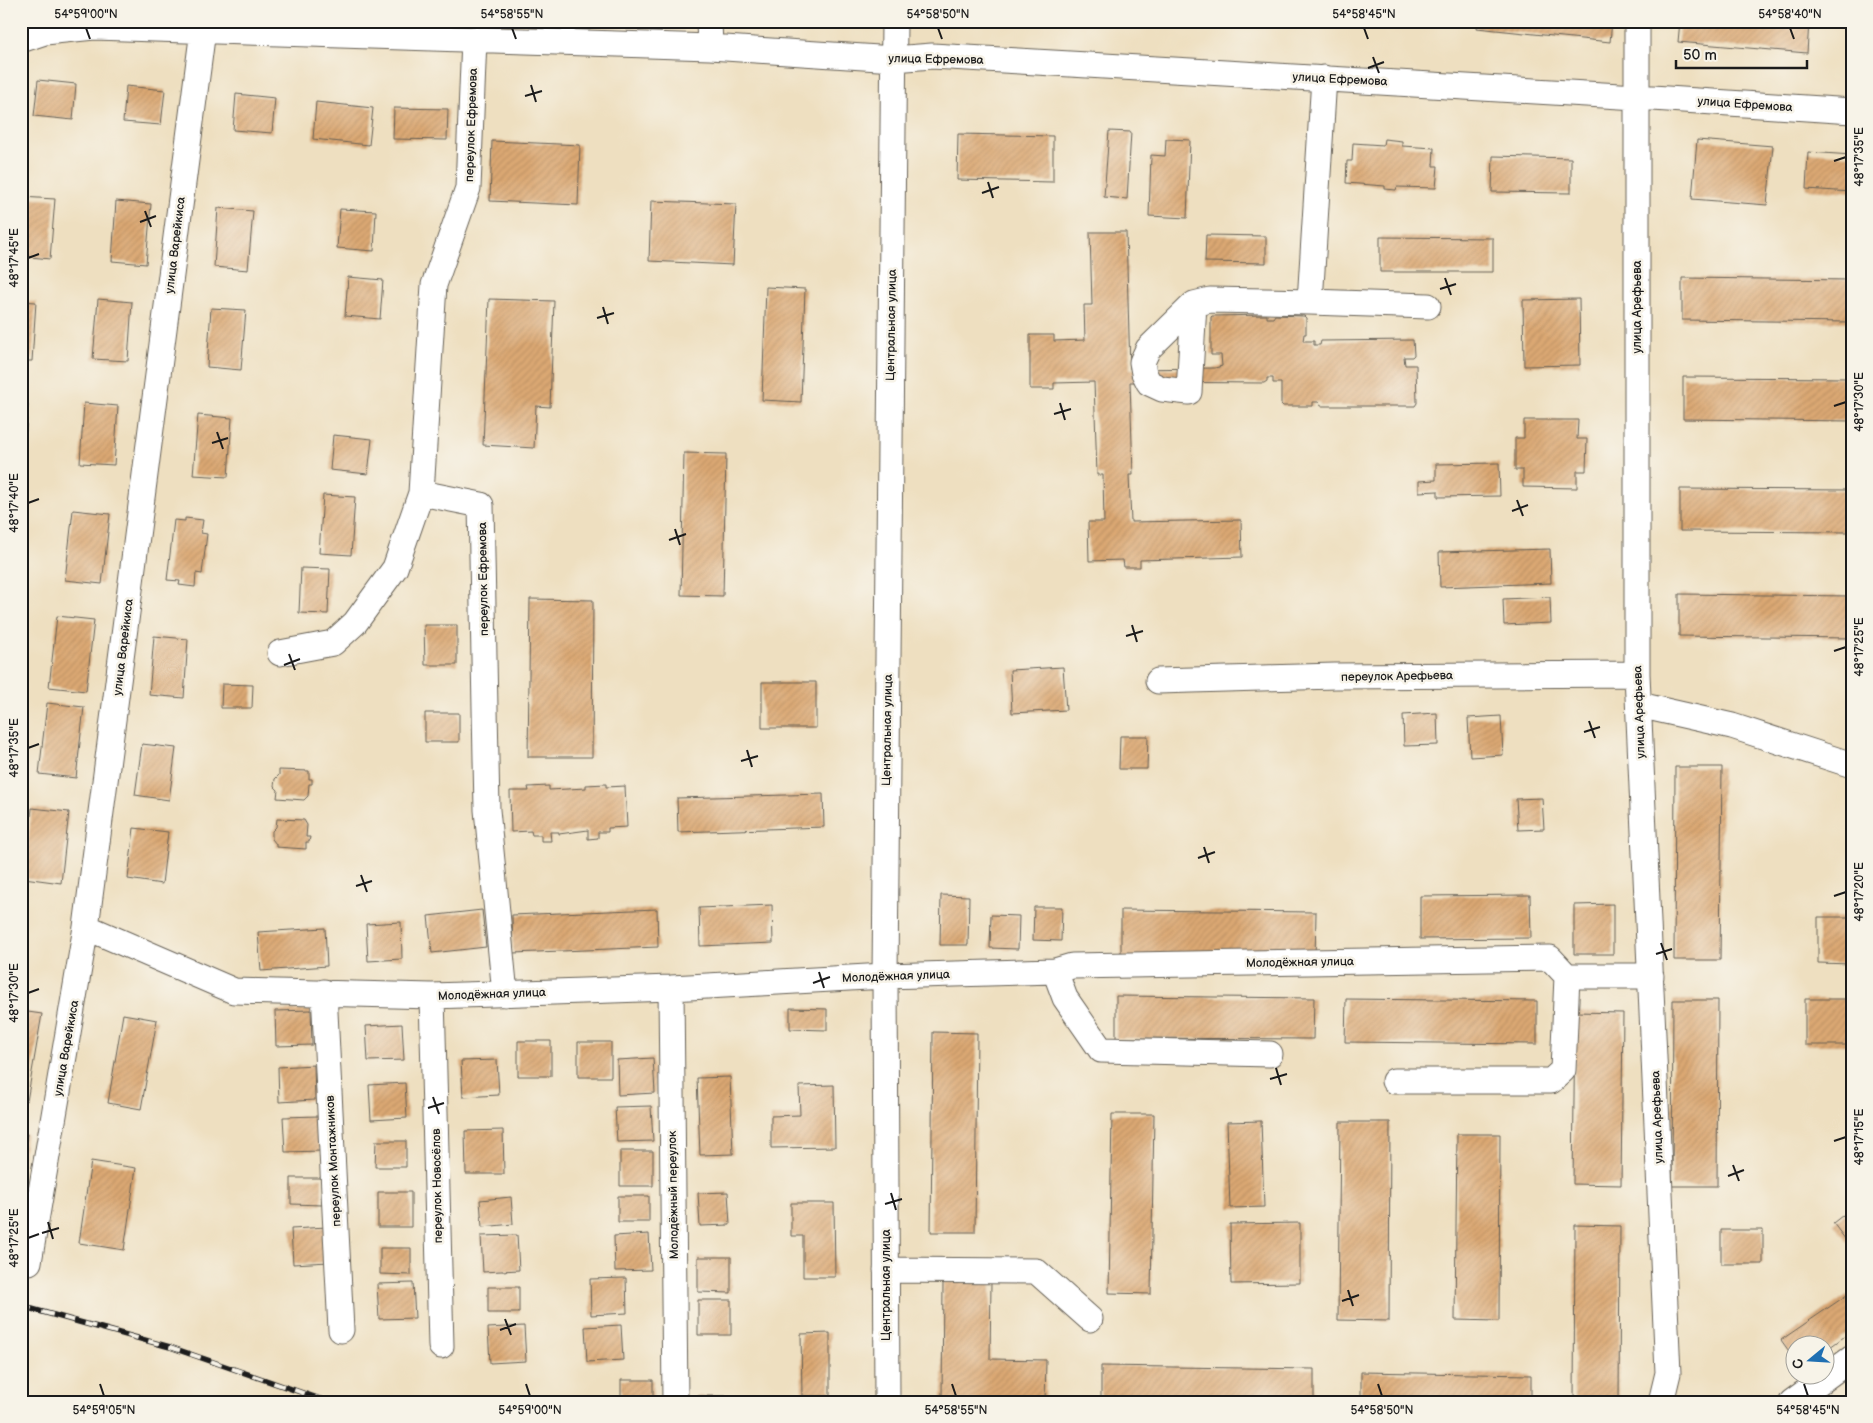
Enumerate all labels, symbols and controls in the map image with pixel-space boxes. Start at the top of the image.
text: 54°59'00"N [54,7,118,22]
text: 54°58'55"N [480,7,544,22]
text: 54°58'50"N [906,7,970,22]
text: 54°58'45"N [1332,7,1396,22]
text: 54°58'40"N [1758,7,1822,22]
scale bar [1676,38,1807,70]
text: 50 m [1683,46,1717,65]
street label: улица Ефремова [888,51,984,68]
street label: переулок Ефремова [462,68,481,182]
street label: улица Ефремова [1292,70,1388,89]
street label: улица Ефремова [1697,94,1793,115]
text: 48°17'35"E [1852,127,1867,187]
street label: улица Варейкиса [162,196,189,294]
text: 48°17'45"E [7,228,22,288]
street label: улица Арефьева [1630,260,1645,354]
street label: Центральная улица [883,269,900,381]
text: 48°17'30"E [1852,372,1867,432]
text: 48°17'40"E [7,473,22,533]
street label: переулок Ефремова [475,522,492,636]
street label: улица Варейкиса [110,598,137,696]
text: 48°17'25"E [1852,617,1867,677]
street label: улица Арефьева [1630,665,1649,759]
street label: переулок Арефьева [1341,668,1453,685]
street label: Центральная улица [879,674,896,786]
text: 48°17'35"E [7,718,22,778]
text: 48°17'20"E [1852,862,1867,922]
street label: Молодёжная улица [1246,954,1354,971]
text: 48°17'30"E [7,963,22,1023]
street label: Молодёжная улица [842,967,950,986]
street label: Молодёжная улица [438,985,546,1004]
street label: улица Варейкиса [51,999,82,1097]
street label: улица Арефьева [1648,1070,1667,1164]
street label: переулок Монтажников [323,1094,344,1227]
text: 48°17'15"E [1852,1108,1867,1165]
street label: переулок Новосёлов [429,1128,446,1244]
street label: Молодёжный переулок [665,1130,682,1259]
text: 48°17'25"E [7,1208,22,1268]
street label: Центральная улица [879,1229,894,1341]
north arrow [1786,1336,1836,1386]
text: С [1788,1356,1808,1371]
text: 54°59'05"N [72,1403,136,1418]
text: 54°59'00"N [498,1403,562,1418]
text: 54°58'55"N [924,1403,988,1418]
text: 54°58'50"N [1350,1403,1414,1418]
text: 54°58'45"N [1776,1403,1840,1418]

